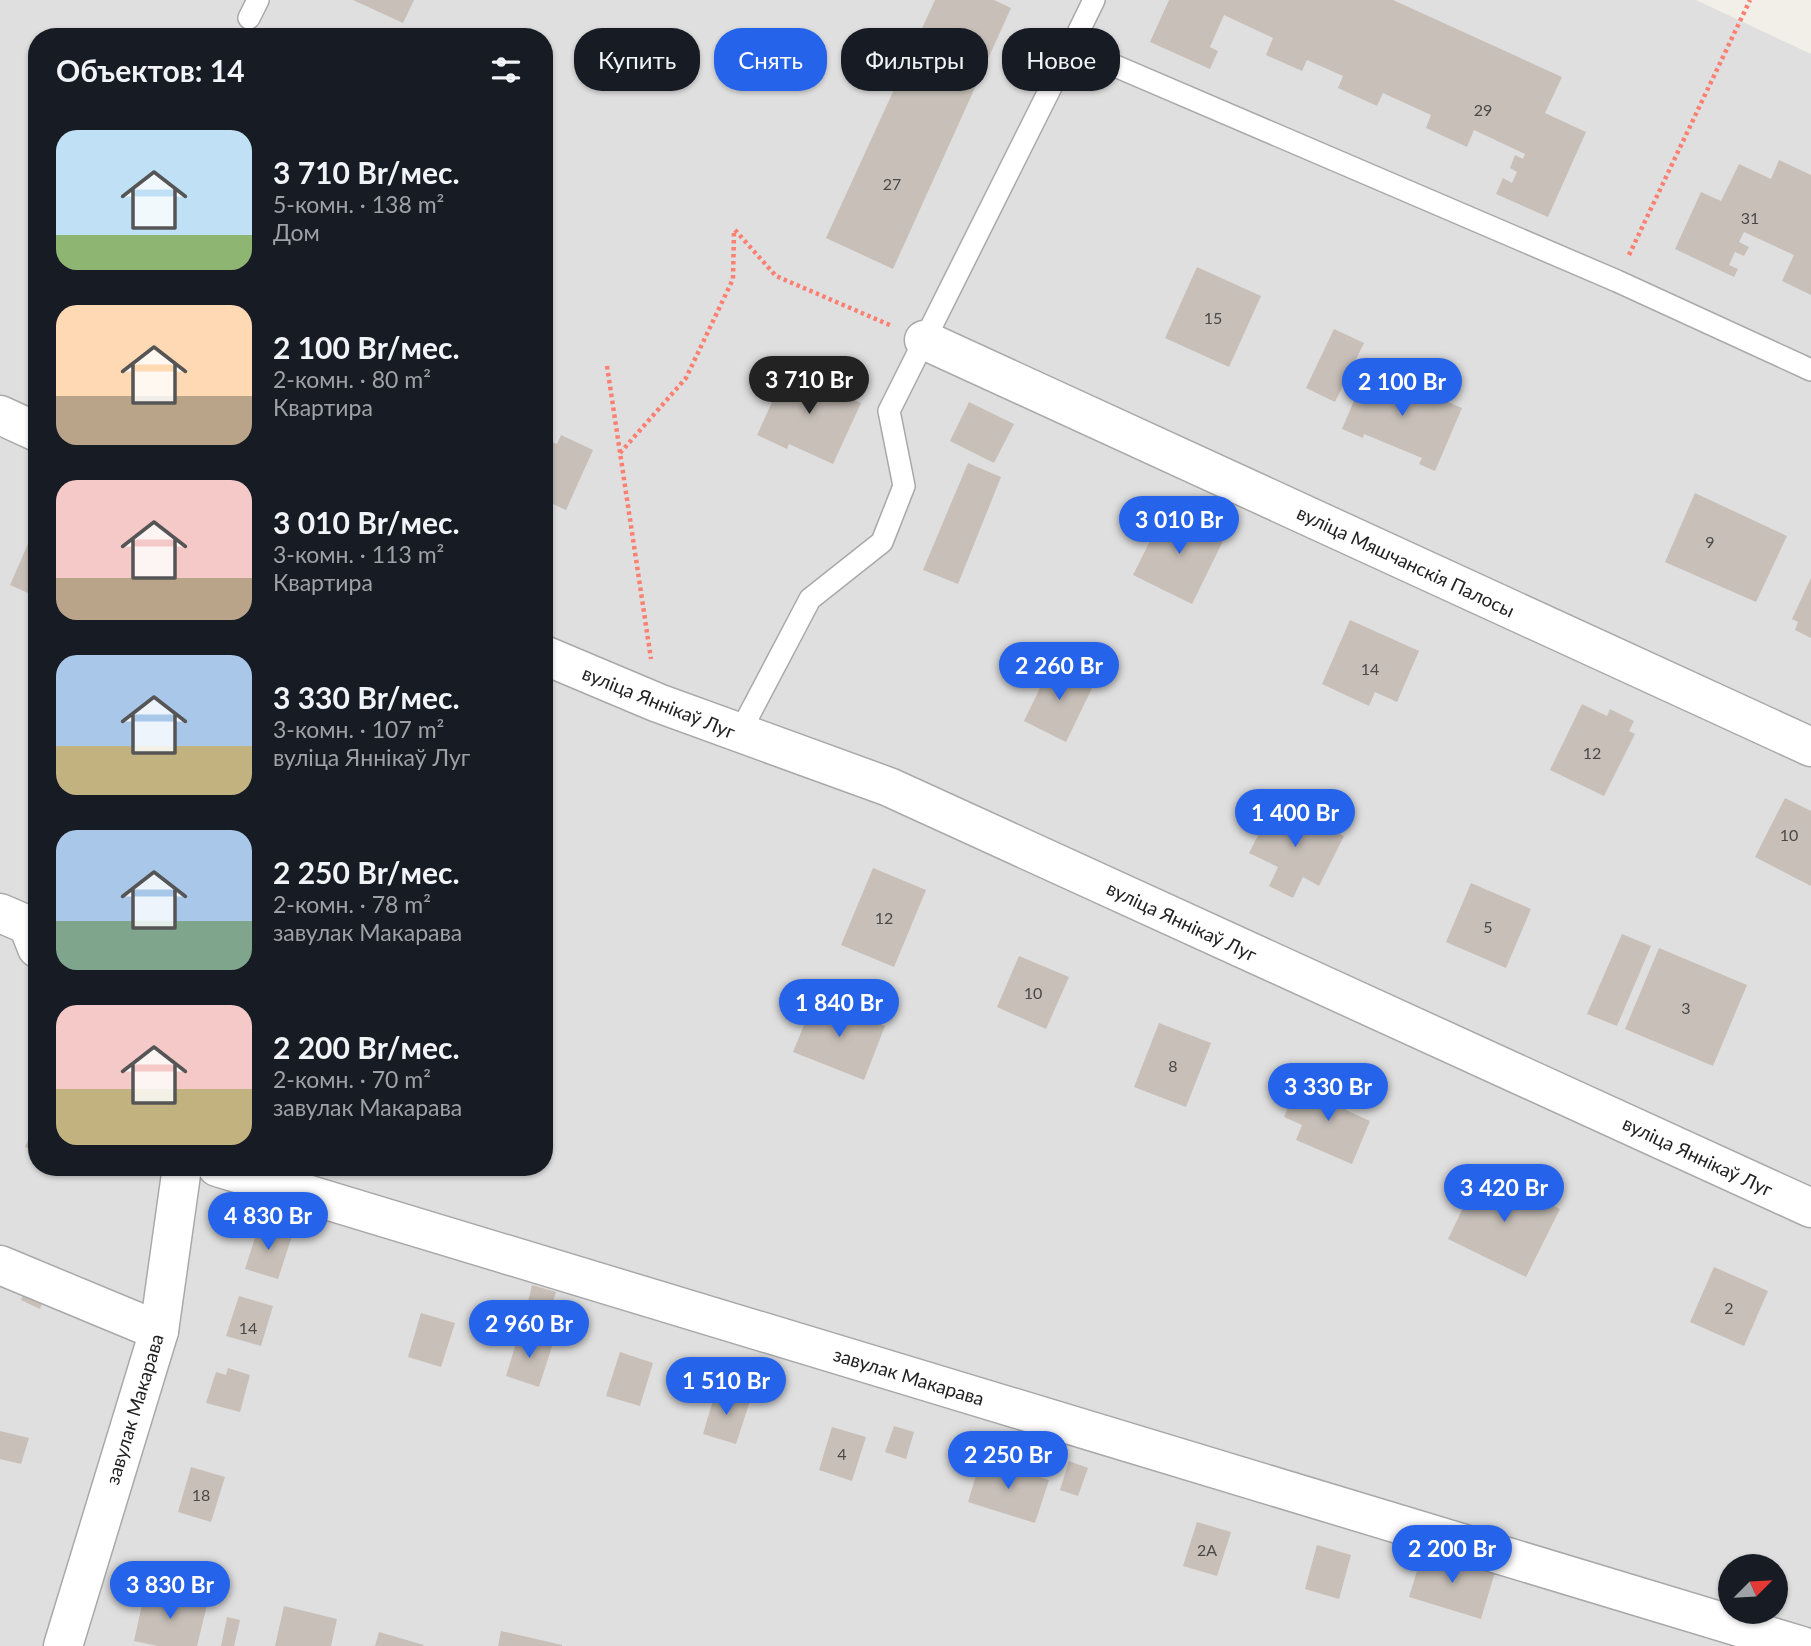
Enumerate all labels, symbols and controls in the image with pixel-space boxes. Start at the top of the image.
chip: Купить [574,28,700,91]
chip: Снять [714,28,827,91]
chip: Фильтры [841,28,988,91]
chip: Новое [1002,28,1120,91]
icon: filters [487,51,525,89]
text: Объектов: 14 [56,52,245,88]
house number: 29 [1474,100,1492,119]
text: 3 710 Br/мес. [273,154,460,190]
icon: home [112,158,196,242]
house number: 27 [883,174,901,193]
text: 5-комн. · 138 m² [273,190,444,218]
house number: 31 [1741,208,1759,227]
text: Дом [273,218,320,246]
house number: 15 [1204,308,1222,327]
text: 2 100 Br/мес. [273,329,460,365]
icon: home [112,333,196,417]
pin: 3 710 Br [737,356,881,416]
pin: 2 100 Br [1330,358,1474,418]
text: 2-комн. · 80 m² [273,365,431,393]
text: 3 710 Br [765,365,853,393]
text: 2 100 Br [1358,367,1446,395]
text: Квартира [273,393,373,421]
pin: 3 010 Br [1107,496,1251,556]
street label: вуліца Мяшчанскія Палосы [1294,500,1518,622]
text: 3 010 Br/мес. [273,504,460,540]
text: 3 010 Br [1135,505,1223,533]
icon: home [112,508,196,592]
house number: 9 [1705,532,1715,551]
text: 3-комн. · 113 m² [273,540,444,568]
text: Квартира [273,568,373,596]
pin: 2 260 Br [987,642,1131,702]
text: 2 260 Br [1015,651,1103,679]
house number: 14 [1361,659,1379,678]
street label: вуліца Яннікаў Луг [579,661,739,743]
text: 3 330 Br/мес. [273,679,460,715]
icon: home [112,683,196,767]
text: 3-комн. · 107 m² [273,715,444,743]
text: вуліца Яннікаў Луг [273,743,470,771]
house number: 12 [1583,743,1601,762]
pin: 1 400 Br [1223,790,1367,849]
text: 1 400 Br [1251,798,1339,826]
house number: 10 [1780,825,1798,844]
text: 2 250 Br/мес. [273,854,460,890]
icon: home [112,858,196,942]
street label: вуліца Яннікаў Луг [1103,876,1261,966]
text: 2-комн. · 78 m² [273,890,431,918]
house number: 12 [875,908,893,927]
house number: 5 [1483,917,1493,936]
text: завулак Макарава [273,918,462,946]
pin: 1 840 Br [767,979,911,1039]
house number: 10 [1024,983,1042,1002]
text: 1 840 Br [795,988,883,1016]
house number: 3 [1681,998,1691,1017]
text: 2 200 Br/мес. [273,1029,460,1065]
icon: home [112,1033,196,1117]
house number: 8 [1168,1056,1178,1075]
pin: 3 330 Br [1256,1064,1400,1123]
text: 2-комн. · 70 m² [273,1065,431,1093]
text: 3 330 Br [1284,1072,1372,1100]
text: завулак Макарава [273,1093,462,1121]
street label: вуліца Яннікаў Луг [1619,1111,1777,1201]
pin: 3 420 Br [1432,1164,1576,1224]
text: 3 420 Br [1460,1173,1548,1201]
pin: 4 830 Br [196,1192,340,1252]
text: 4 830 Br [224,1201,312,1229]
house number: 2 [1724,1298,1734,1317]
pin: 2 960 Br [457,1300,601,1360]
text: 2 960 Br [485,1309,573,1337]
house number: 14 [239,1318,257,1337]
street label: завулак Макарава [100,1331,168,1487]
street label: завулак Макарава [831,1342,987,1410]
pin: 1 510 Br [654,1358,798,1417]
text: 1 510 Br [682,1366,770,1394]
pin: 2 250 Br [936,1432,1080,1491]
text: 2 250 Br [964,1440,1052,1468]
house number: 4 [837,1444,847,1463]
house number: 18 [192,1485,210,1504]
pin: 2 200 Br [1380,1526,1524,1585]
text: 2 200 Br [1408,1534,1496,1562]
house number: 2А [1197,1540,1217,1559]
north arrow [1718,1554,1788,1624]
map controls [1718,1554,1788,1624]
pin: 3 830 Br [98,1562,242,1621]
text: 3 830 Br [126,1570,214,1598]

